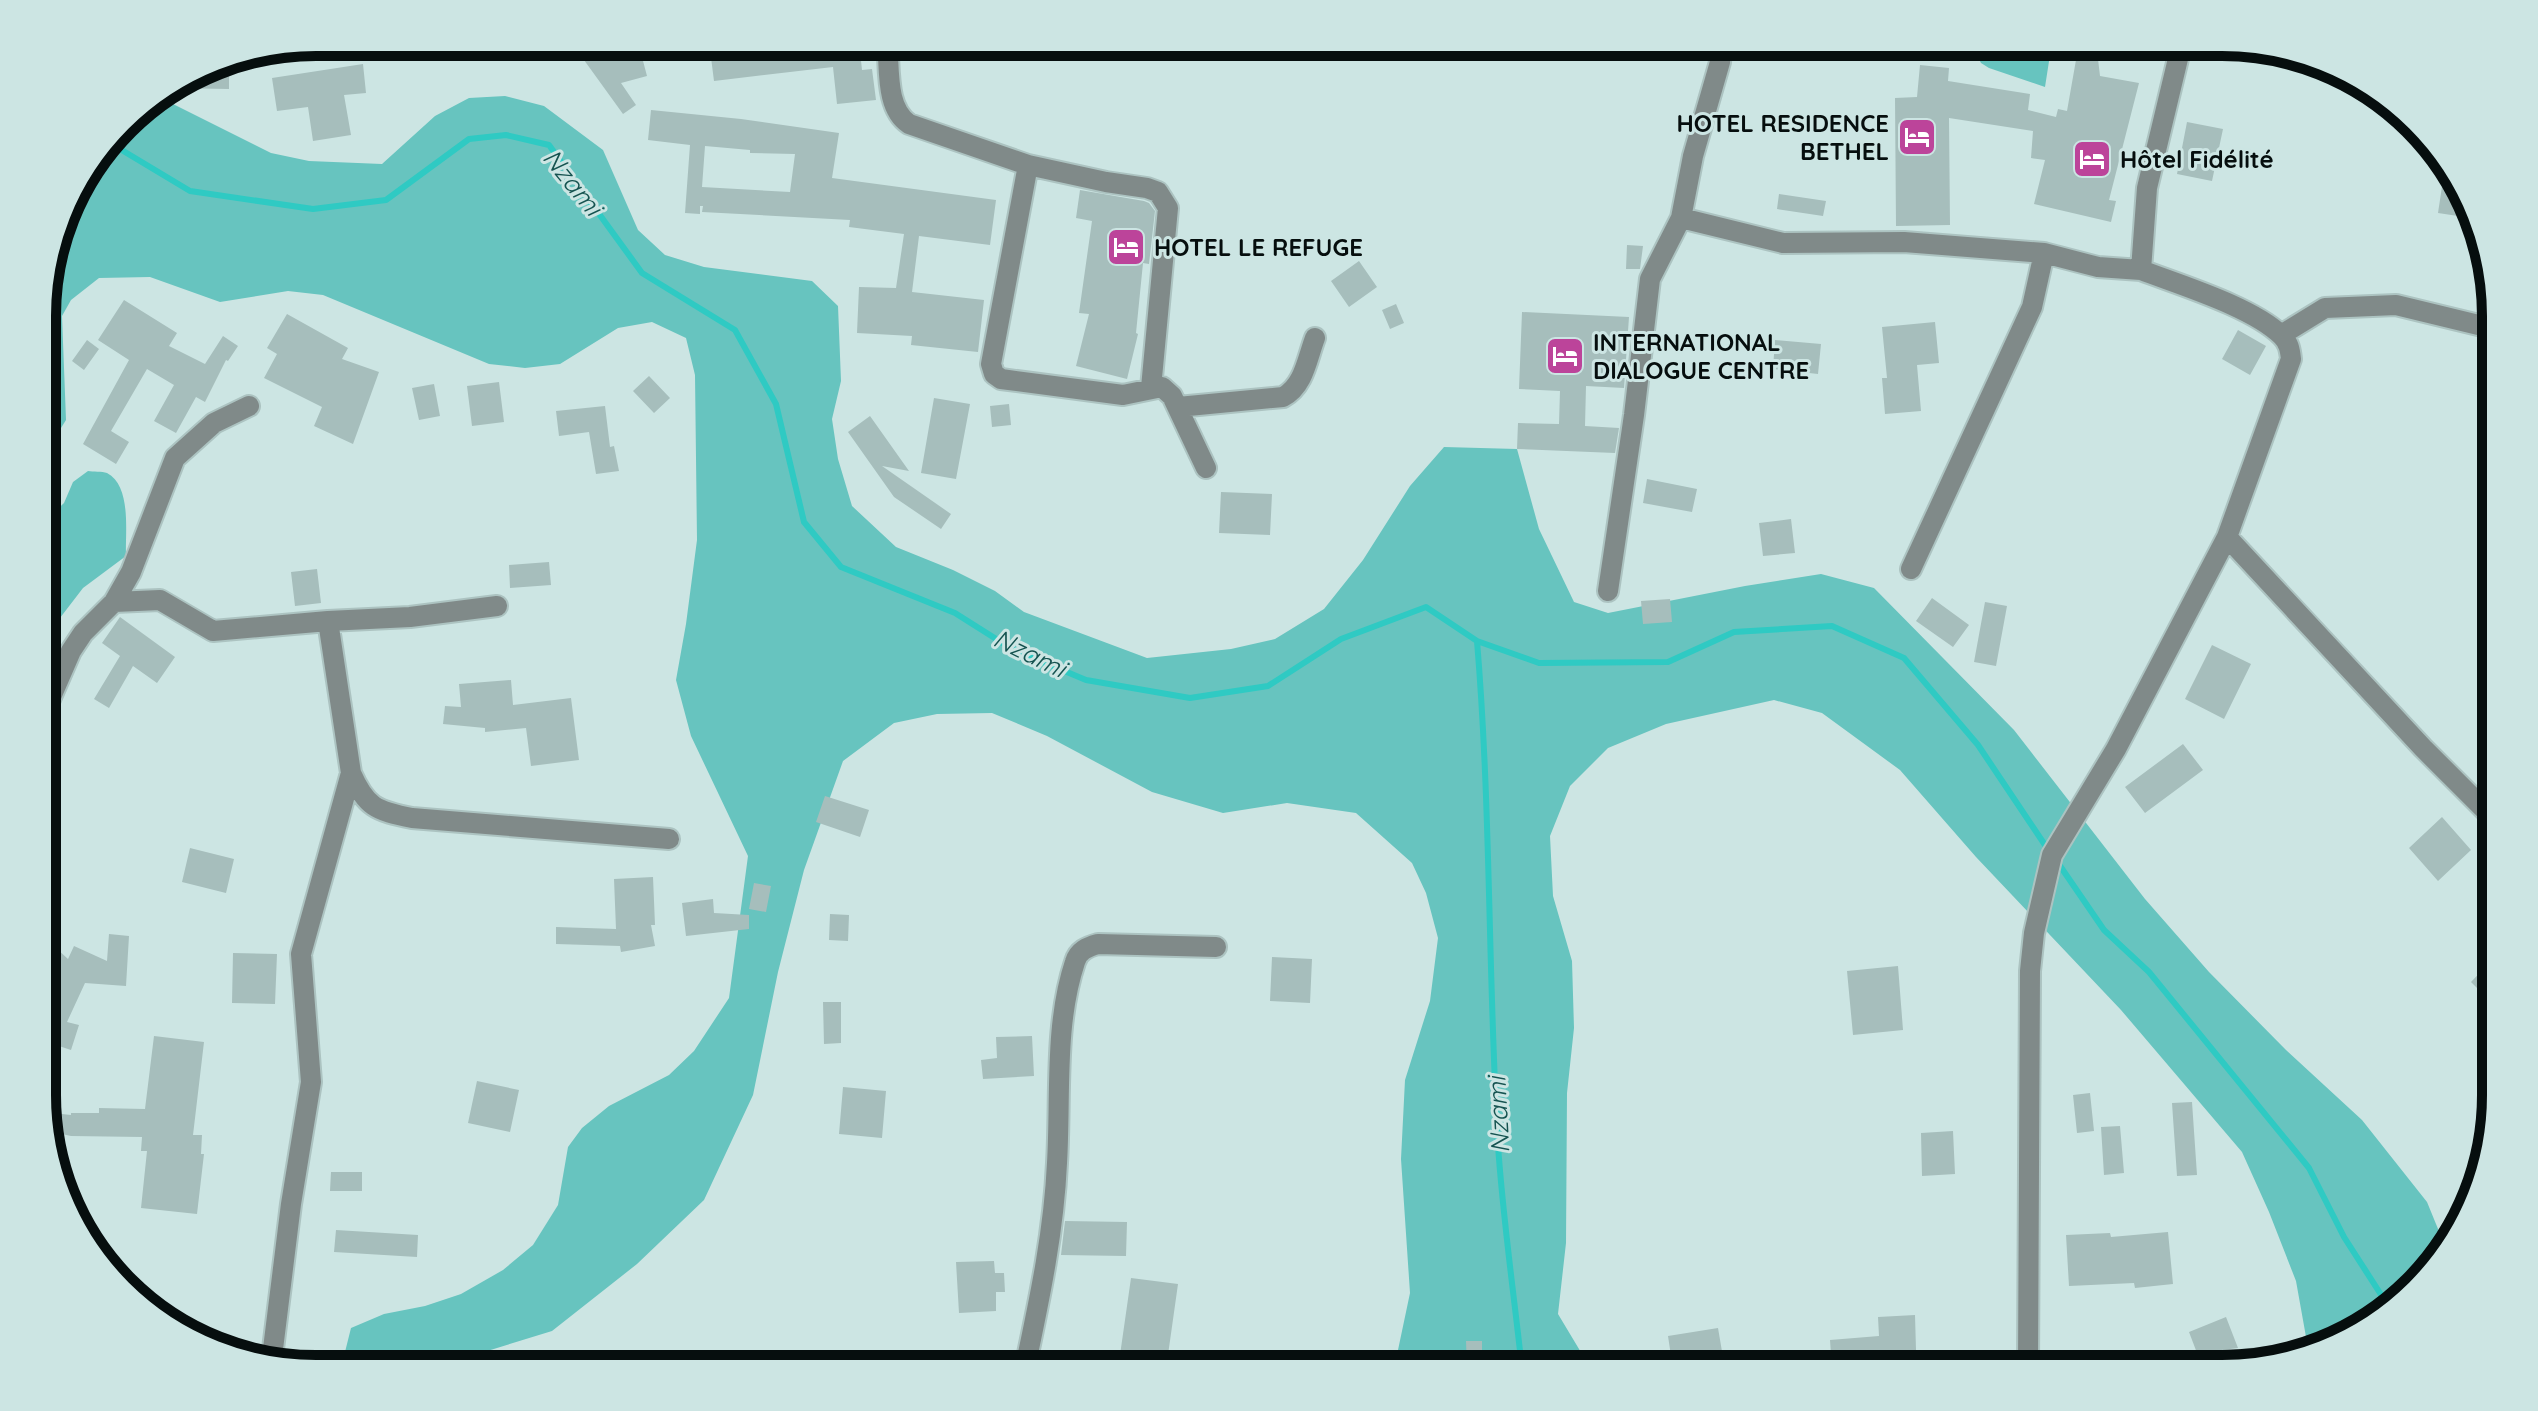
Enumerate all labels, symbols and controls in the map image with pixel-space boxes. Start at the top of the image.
place label: HOTEL RESIDENCE BETHEL [1677,108,1889,166]
hotel icon: HOTEL RESIDENCE BETHEL [1896,116,1938,158]
hotel icon: Hôtel Fidélité [2071,138,2113,180]
water label: Nzami [536,142,612,225]
place label: Hôtel Fidélité [2120,144,2274,174]
hotel icon: HOTEL LE REFUGE [1105,226,1147,268]
place label: HOTEL LE REFUGE [1154,232,1363,262]
place label: INTERNATIONAL DIALOGUE CENTRE [1593,327,1809,385]
hotel icon: INTERNATIONAL DIALOGUE CENTRE [1544,335,1586,377]
water label: Nzami [988,621,1075,686]
water label: Nzami [1479,1073,1516,1154]

